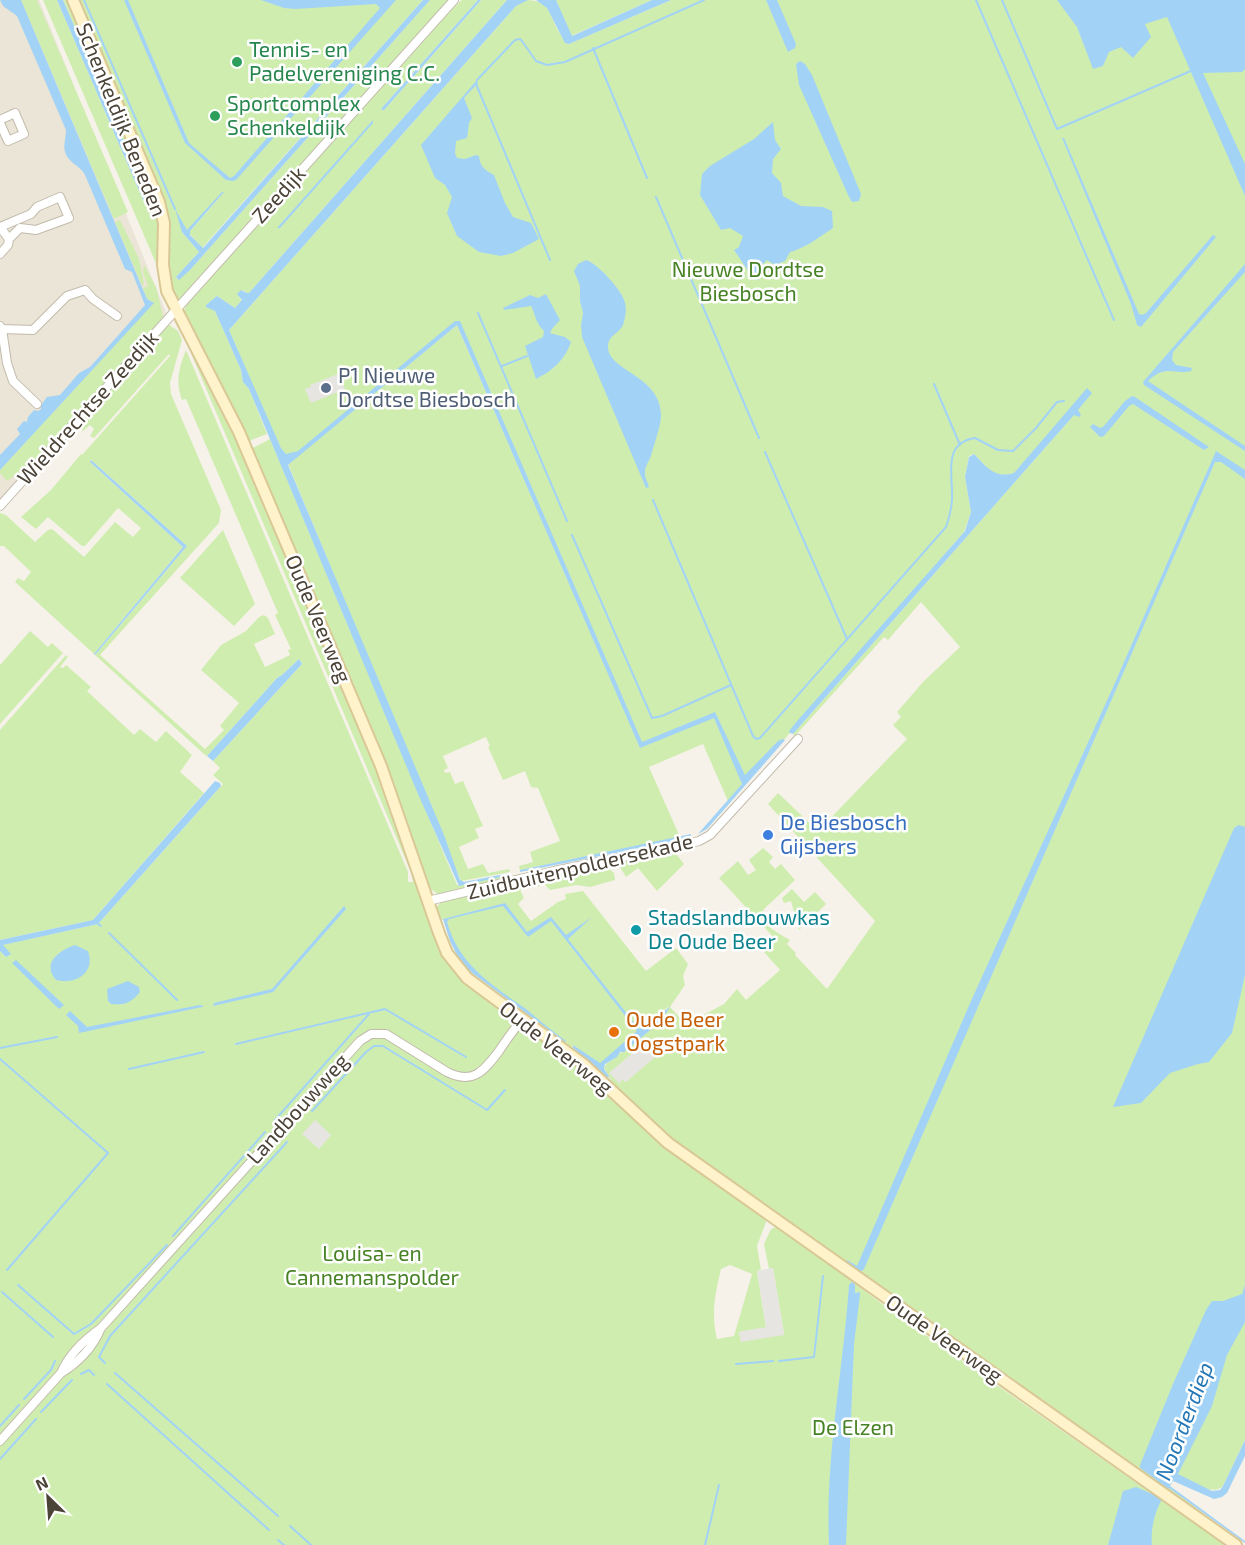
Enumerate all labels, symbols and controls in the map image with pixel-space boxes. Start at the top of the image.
street label: Schenkeldijk Beneden [71,19,173,220]
place label: Tennis- en Padelvereniging C.C. [249,36,440,85]
marker: Tennis- en Padelvereniging C.C. [230,55,244,69]
place label: Sportcomplex Schenkeldijk [227,90,361,140]
marker: Sportcomplex Schenkeldijk [208,109,222,123]
street label: Zeedijk [246,160,311,228]
park label: Nieuwe Dordtse Biesbosch [672,256,824,305]
street label: Wieldrechtse Zeedijk [11,325,164,490]
place label: P1 Nieuwe Dordtse Biesbosch [338,362,516,411]
marker: P1 Nieuwe Dordtse Biesbosch [319,381,333,395]
street label: Oude Veerweg [281,551,358,686]
place label: De Biesbosch Gijsbers [780,809,907,859]
street label: Zuidbuitenpoldersekade [464,827,695,904]
marker: De Biesbosch Gijsbers [761,828,775,842]
place label: Stadslandbouwkas De Oude Beer [648,904,830,953]
marker: Stadslandbouwkas De Oude Beer [629,923,643,937]
street label: Oude Veerweg [495,995,619,1099]
place label: Oude Beer Oogstpark [626,1006,725,1055]
marker: Oude Beer Oogstpark [607,1025,621,1039]
street label: Landbouwweg [241,1047,353,1168]
park label: Louisa- en Cannemanspolder [285,1240,460,1289]
street label: Oude Veerweg [882,1288,1008,1387]
water label: Noorderdiep [1149,1358,1217,1483]
park label: De Elzen [812,1414,894,1439]
north arrow [18,1467,78,1527]
text: N [32,1472,51,1494]

